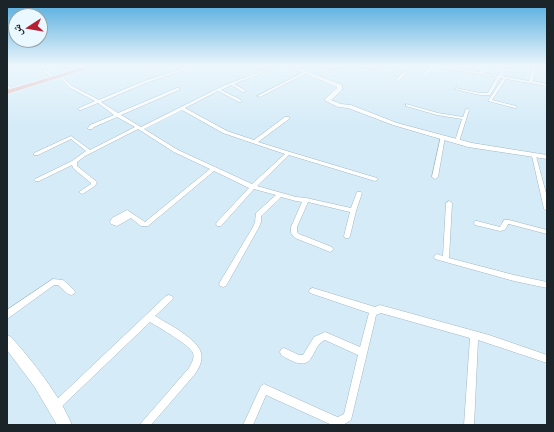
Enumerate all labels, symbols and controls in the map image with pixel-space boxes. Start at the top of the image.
north arrow [8,8,48,48]
text: ش [8,23,25,38]

